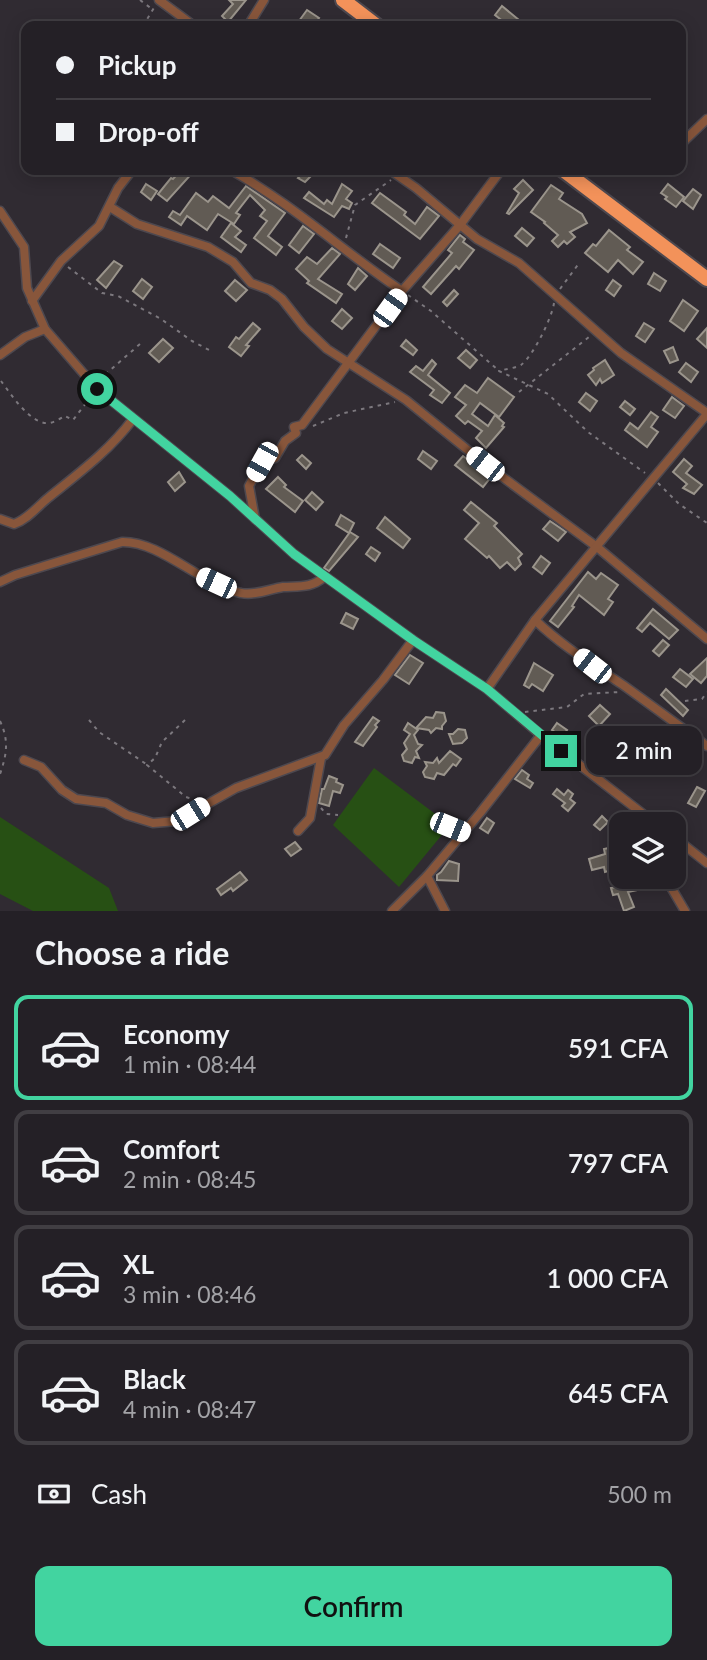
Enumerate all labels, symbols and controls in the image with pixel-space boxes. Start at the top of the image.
text: Pickup [98,49,177,81]
text: Drop-off [98,116,199,148]
car [370,285,411,331]
route start [81,373,113,405]
car [243,439,282,485]
car [462,443,509,485]
car [193,565,240,601]
car [569,645,616,687]
callout: 2 min [586,726,701,776]
route end [545,735,577,767]
text: 2 min [616,736,672,764]
car [167,794,214,834]
car [427,809,474,845]
map controls [609,812,686,889]
button: layers [609,812,686,889]
text: Choose a ride [35,933,229,972]
icon: car [39,1016,102,1079]
text: Economy [123,1018,229,1050]
text: 591 CFA [568,1032,668,1064]
text: 1 min · 08:44 [123,1050,256,1078]
icon: car [39,1131,102,1194]
text: Comfort [123,1133,220,1165]
text: 797 CFA [568,1147,668,1179]
text: 2 min · 08:45 [123,1165,256,1193]
icon: car [39,1246,102,1309]
text: XL [123,1248,154,1280]
text: 1 000 CFA [546,1262,668,1294]
text: 3 min · 08:46 [123,1280,256,1308]
icon: car [39,1361,102,1424]
text: Black [123,1363,186,1395]
text: 645 CFA [568,1377,668,1409]
text: 4 min · 08:47 [123,1395,256,1423]
icon: cash [35,1475,73,1513]
text: Cash [91,1478,147,1510]
text: 500 m [607,1480,672,1508]
button: Confirm [35,1566,672,1646]

